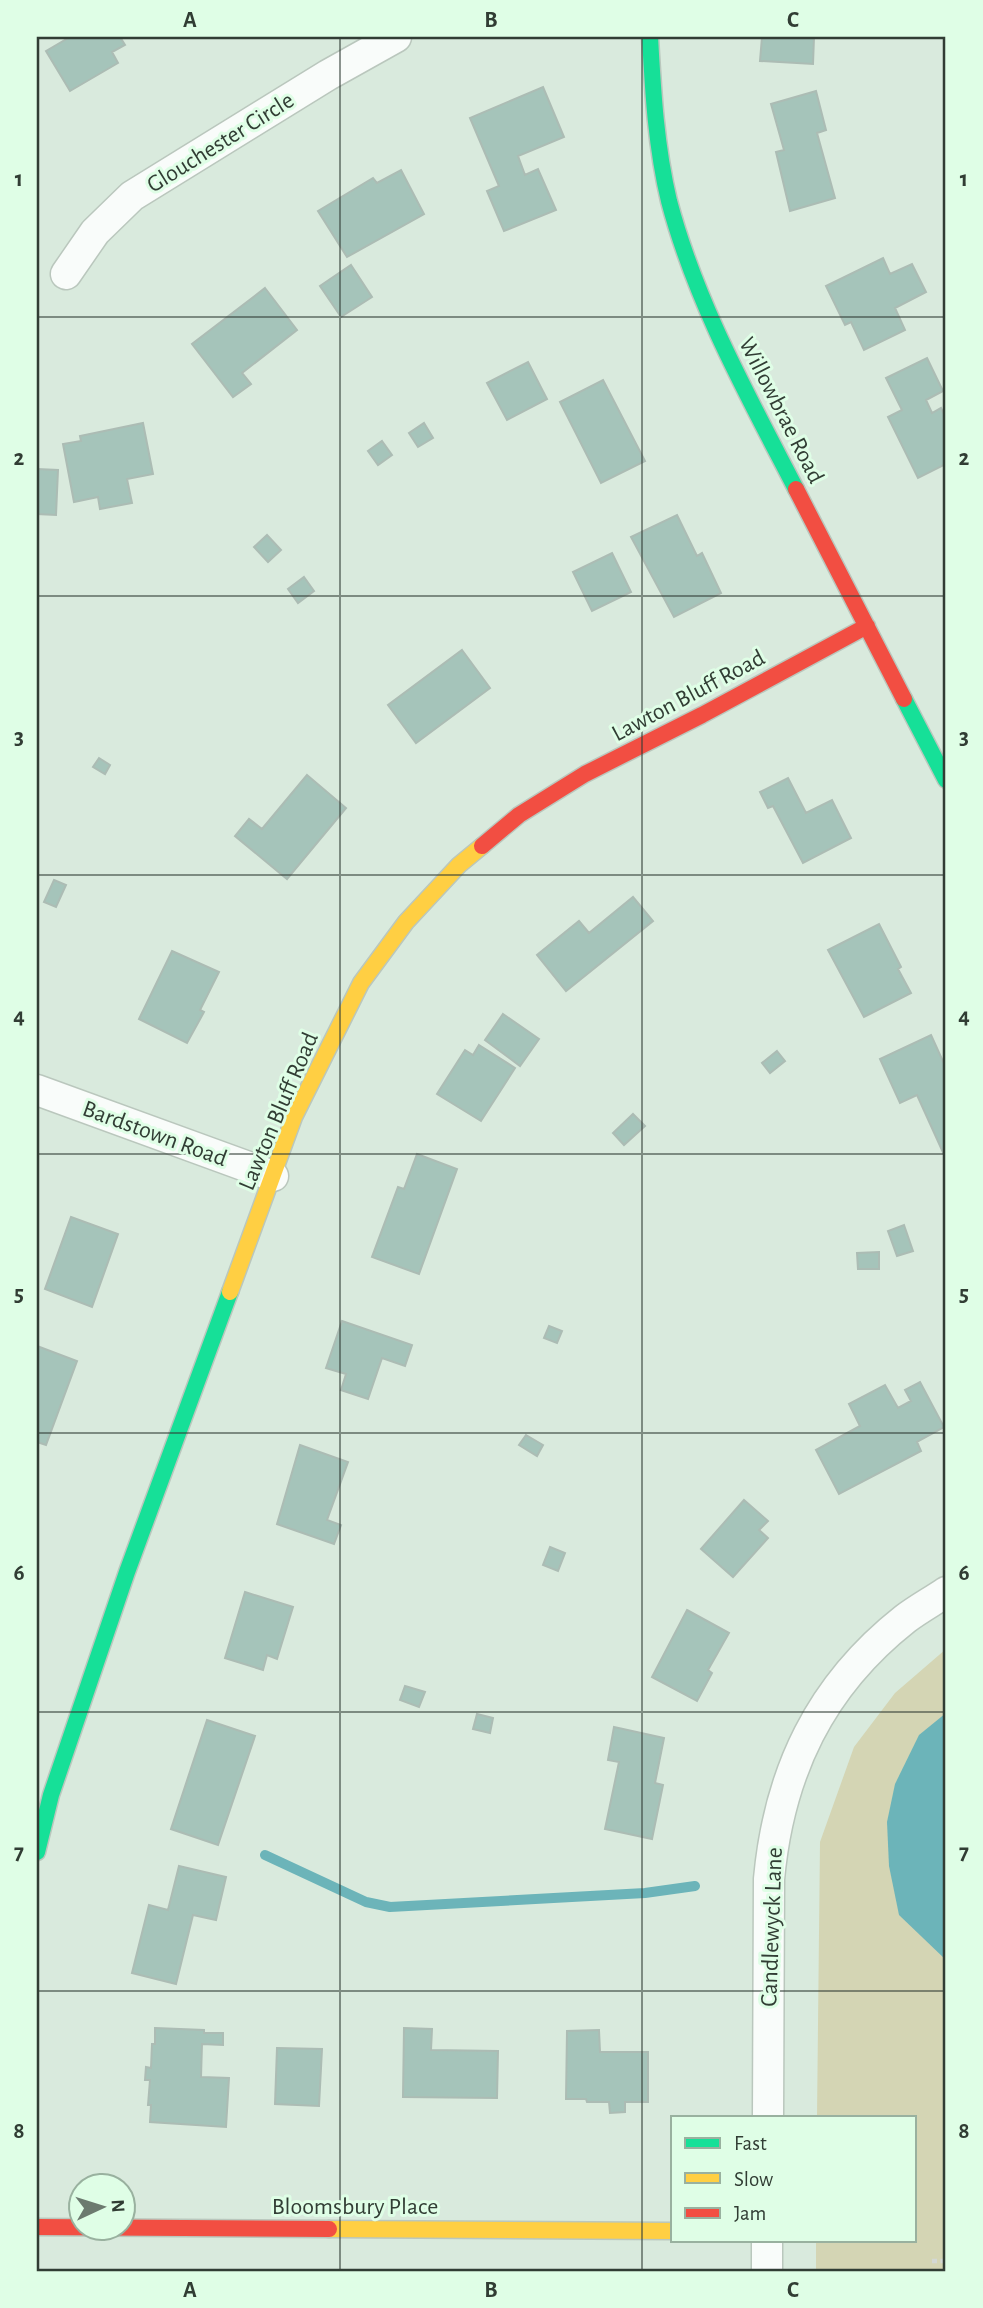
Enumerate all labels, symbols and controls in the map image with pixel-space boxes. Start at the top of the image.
text: A [183,9,197,32]
text: B [484,9,498,32]
text: C [787,9,799,32]
street label: Glouchester Circle [143,88,298,198]
text: 1 [15,168,23,191]
text: 1 [960,168,968,191]
street label: Willowbrae Road [734,334,828,487]
text: 2 [14,447,25,470]
text: 2 [959,447,970,470]
street label: Lawton Bluff Road [608,646,769,746]
text: 3 [14,726,24,749]
text: 3 [959,726,969,749]
text: 4 [13,1005,25,1028]
text: 4 [958,1005,970,1028]
street label: Lawton Bluff Road [235,1029,323,1194]
street label: Bardstown Road [79,1097,230,1171]
text: 5 [14,1283,24,1306]
text: 5 [959,1283,969,1306]
text: 6 [13,1562,25,1585]
text: 6 [958,1562,970,1585]
text: 7 [14,1841,24,1864]
text: 7 [959,1841,969,1864]
street label: Candlewyck Lane [757,1847,787,2007]
legend [671,2116,916,2242]
text: 8 [13,2120,25,2143]
text: 8 [958,2120,970,2143]
text: Fast [734,2133,767,2154]
text: Slow [734,2169,773,2190]
north arrow [66,2172,136,2242]
street label: Bloomsbury Place [272,2195,438,2219]
text: N [108,2199,127,2213]
text: Jam [734,2203,766,2224]
text: A [183,2279,197,2302]
text: B [484,2279,498,2302]
text: C [787,2279,799,2302]

